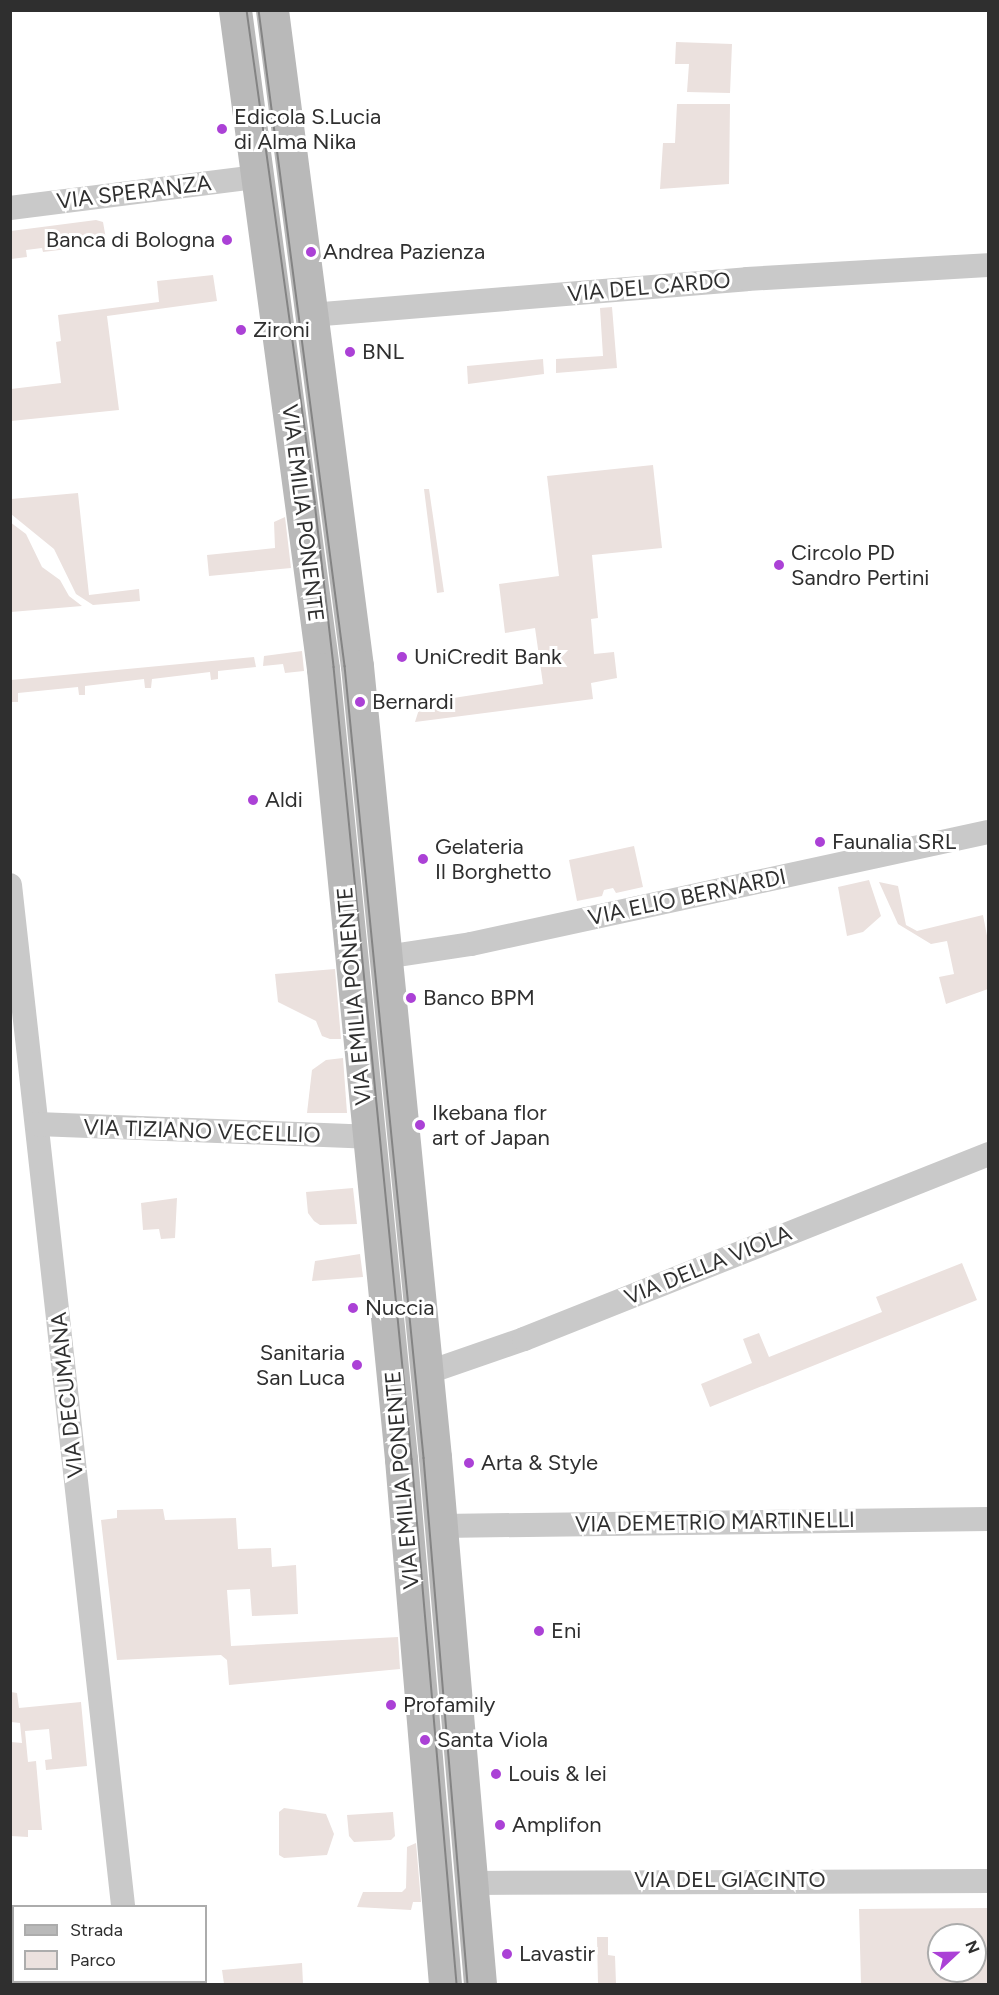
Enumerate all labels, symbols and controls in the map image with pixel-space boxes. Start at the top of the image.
place label: Edicola S.Lucia di Alma Nika [234,103,381,154]
marker: Edicola S.Lucia di Alma Nika [215,122,229,136]
street label: VIA SPERANZA [55,169,213,215]
place label: Banca di Bologna [46,227,215,253]
marker: Banca di Bologna [220,233,234,247]
place label: Andrea Pazienza [323,239,485,265]
marker: Andrea Pazienza [304,245,318,259]
street label: VIA DEL CARDO [567,267,731,307]
place label: Zironi [253,317,310,343]
marker: Zironi [234,323,248,337]
place label: BNL [362,339,404,365]
marker: BNL [343,345,357,359]
street label: VIA EMILIA PONENTE [277,403,329,623]
place label: Circolo PD Sandro Pertini [791,539,929,590]
marker: Circolo PD Sandro Pertini [772,558,786,572]
place label: UniCredit Bank [414,644,562,670]
marker: UniCredit Bank [395,650,409,664]
place label: Bernardi [372,689,454,715]
marker: Bernardi [353,695,367,709]
place label: Aldi [265,787,303,813]
marker: Aldi [246,793,260,807]
place label: Faunalia SRL [832,829,956,855]
place label: Gelateria Il Borghetto [435,833,551,884]
marker: Faunalia SRL [813,835,827,849]
marker: Gelateria Il Borghetto [416,852,430,866]
street label: VIA ELIO BERNARDI [586,863,788,931]
street label: VIA EMILIA PONENTE [331,886,377,1106]
place label: Banco BPM [423,985,535,1011]
marker: Banco BPM [404,991,418,1005]
place label: Ikebana flor art of Japan [432,1099,550,1150]
street label: VIA TIZIANO VECELLIO [83,1114,321,1148]
marker: Ikebana flor art of Japan [413,1118,427,1132]
street label: VIA DELLA VIOLA [621,1220,795,1310]
place label: Nuccia [365,1295,434,1321]
marker: Nuccia [346,1301,360,1315]
street label: VIA DECUMANA [45,1311,89,1479]
place label: Sanitaria San Luca [256,1339,345,1390]
marker: Sanitaria San Luca [350,1358,364,1372]
street label: VIA EMILIA PONENTE [379,1370,425,1590]
place label: Arta & Style [481,1450,598,1476]
marker: Arta & Style [462,1456,476,1470]
street label: VIA DEMETRIO MARTINELLI [575,1506,855,1538]
place label: Eni [551,1618,581,1644]
marker: Eni [532,1624,546,1638]
place label: Profamily [403,1692,495,1718]
marker: Profamily [384,1698,398,1712]
place label: Santa Viola [437,1727,548,1753]
marker: Santa Viola [418,1733,432,1747]
place label: Louis & lei [508,1761,607,1787]
marker: Louis & lei [489,1767,503,1781]
place label: Amplifon [512,1812,602,1838]
marker: Amplifon [493,1818,507,1832]
street label: VIA DEL GIACINTO [634,1867,826,1893]
legend [12,1905,207,1983]
text: Strada [70,1919,123,1941]
north arrow [927,1923,987,1983]
text: N [961,1938,983,1956]
place label: Lavastir [519,1941,595,1967]
marker: Lavastir [500,1947,514,1961]
text: Parco [70,1949,116,1971]

